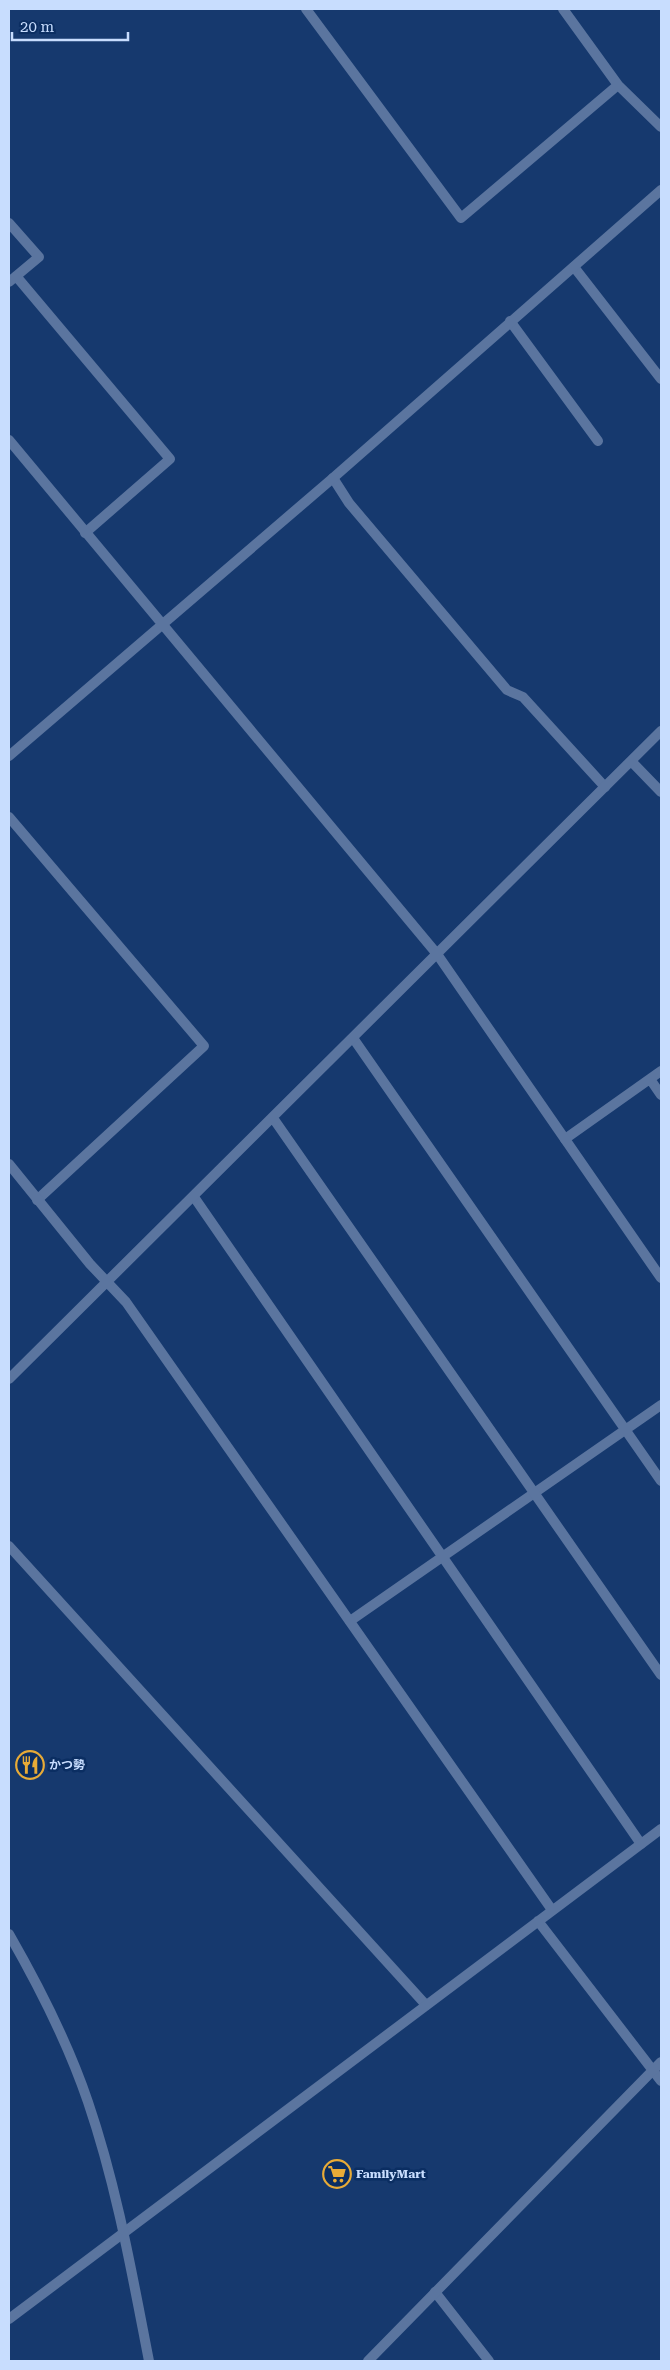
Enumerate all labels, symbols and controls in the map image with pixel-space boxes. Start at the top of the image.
scale bar [12,10,129,42]
text: 20 m [20,18,55,36]
restaurant icon: かつ勢 [15,1750,45,1780]
place label: かつ勢 [49,1758,85,1772]
supermarket icon: FamilyMart [322,2159,352,2189]
place label: FamilyMart [356,2167,426,2181]

